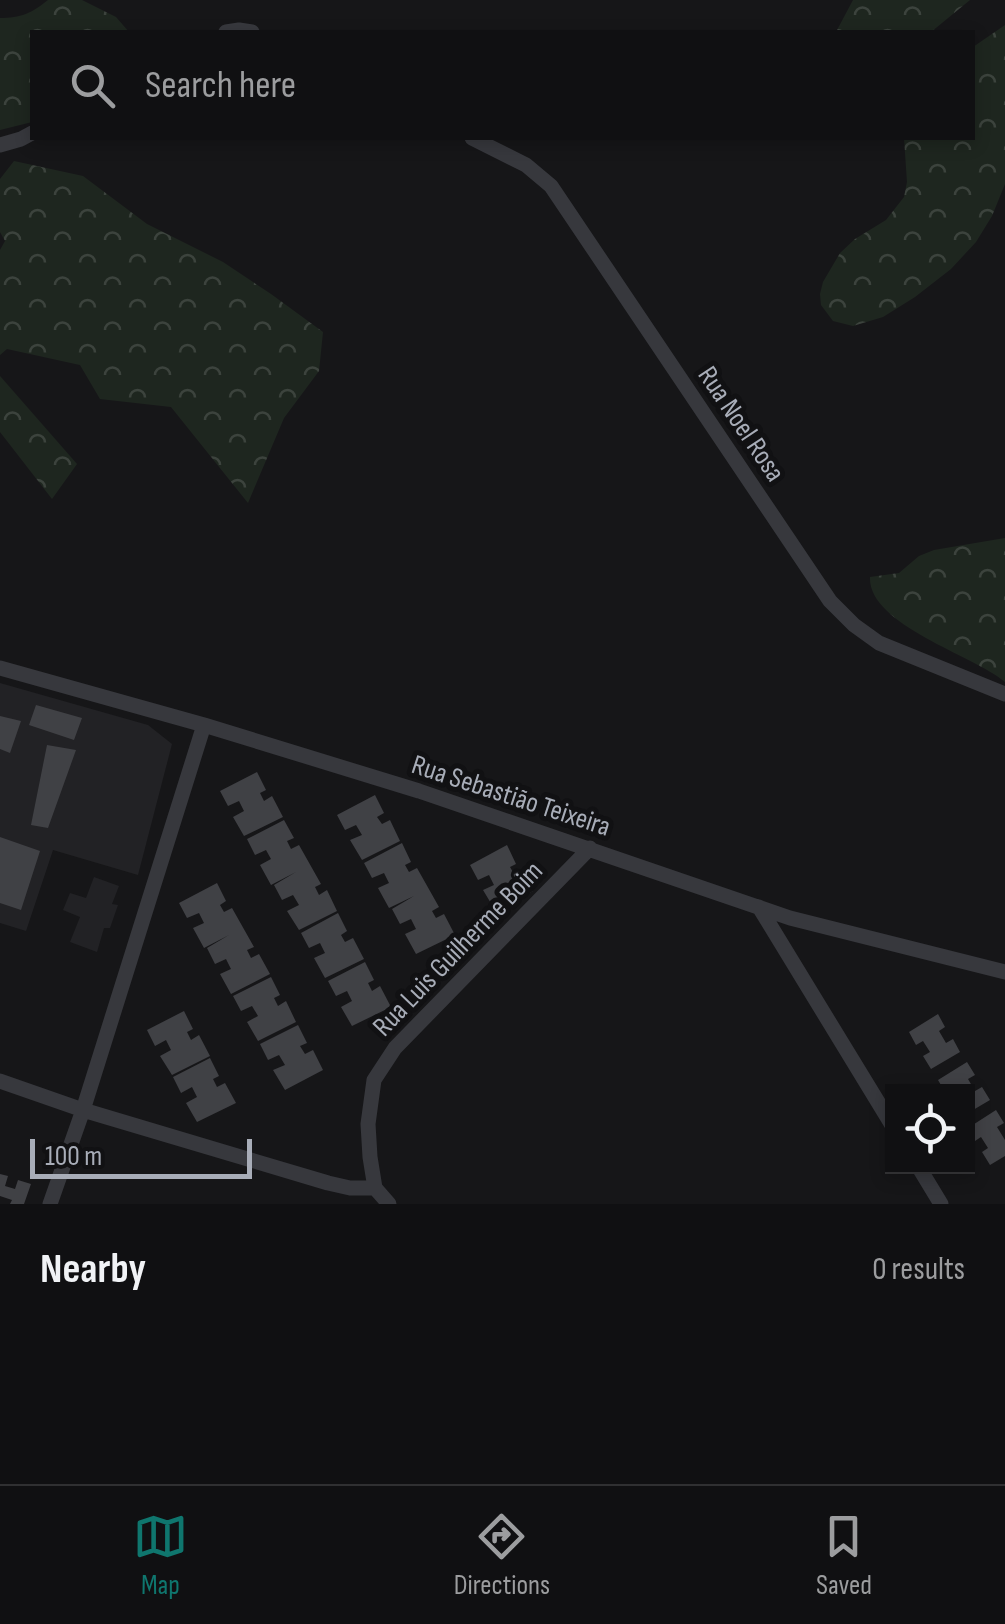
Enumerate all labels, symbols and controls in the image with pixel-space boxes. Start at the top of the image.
search box [30,30,975,140]
icon: search [65,58,120,113]
text: Search here [145,63,296,108]
street label: Rua Noel Rosa [691,360,791,488]
street label: Rua Sebastião Teixeira [407,748,615,844]
street label: Rua Luis Guilherme Boim [366,855,550,1043]
map controls [885,1084,975,1174]
button: locate [885,1084,975,1174]
scale bar [30,1134,252,1178]
text: 100 m [45,1140,102,1173]
text: Nearby [40,1244,146,1295]
text: 0 results [872,1250,965,1289]
tab: Map [133,1509,188,1602]
tab: Directions [454,1509,550,1602]
tab: Saved [816,1509,872,1602]

